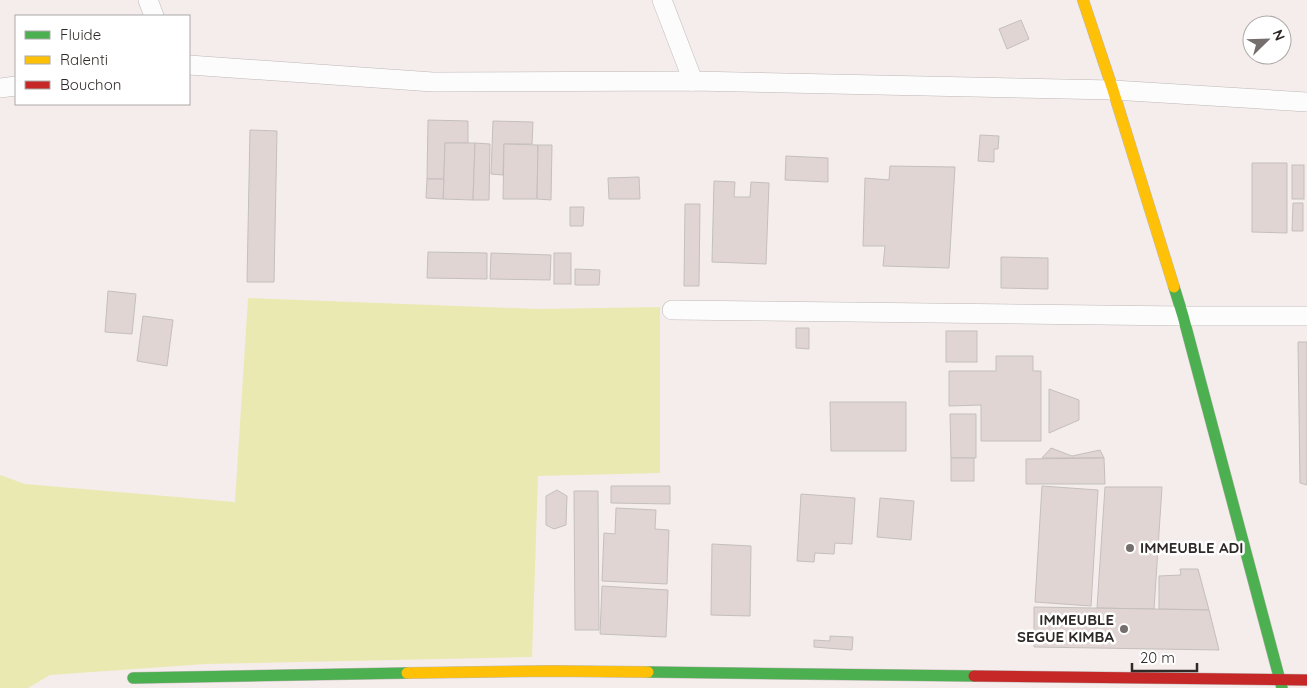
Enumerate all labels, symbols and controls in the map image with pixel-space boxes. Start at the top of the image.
legend [15,15,190,105]
north arrow [1242,15,1292,65]
text: Fluide [60,25,101,44]
text: N [1269,27,1289,43]
text: Ralenti [60,50,108,69]
text: Bouchon [60,75,121,94]
place label: IMMEUBLE ADI [1140,538,1243,557]
marker: IMMEUBLE ADI [1124,542,1136,554]
place label: IMMEUBLE SEGUE KIMBA [1017,610,1114,646]
marker: IMMEUBLE SEGUE KIMBA [1118,623,1130,635]
scale bar [1132,640,1197,672]
text: 20 m [1140,648,1175,667]

